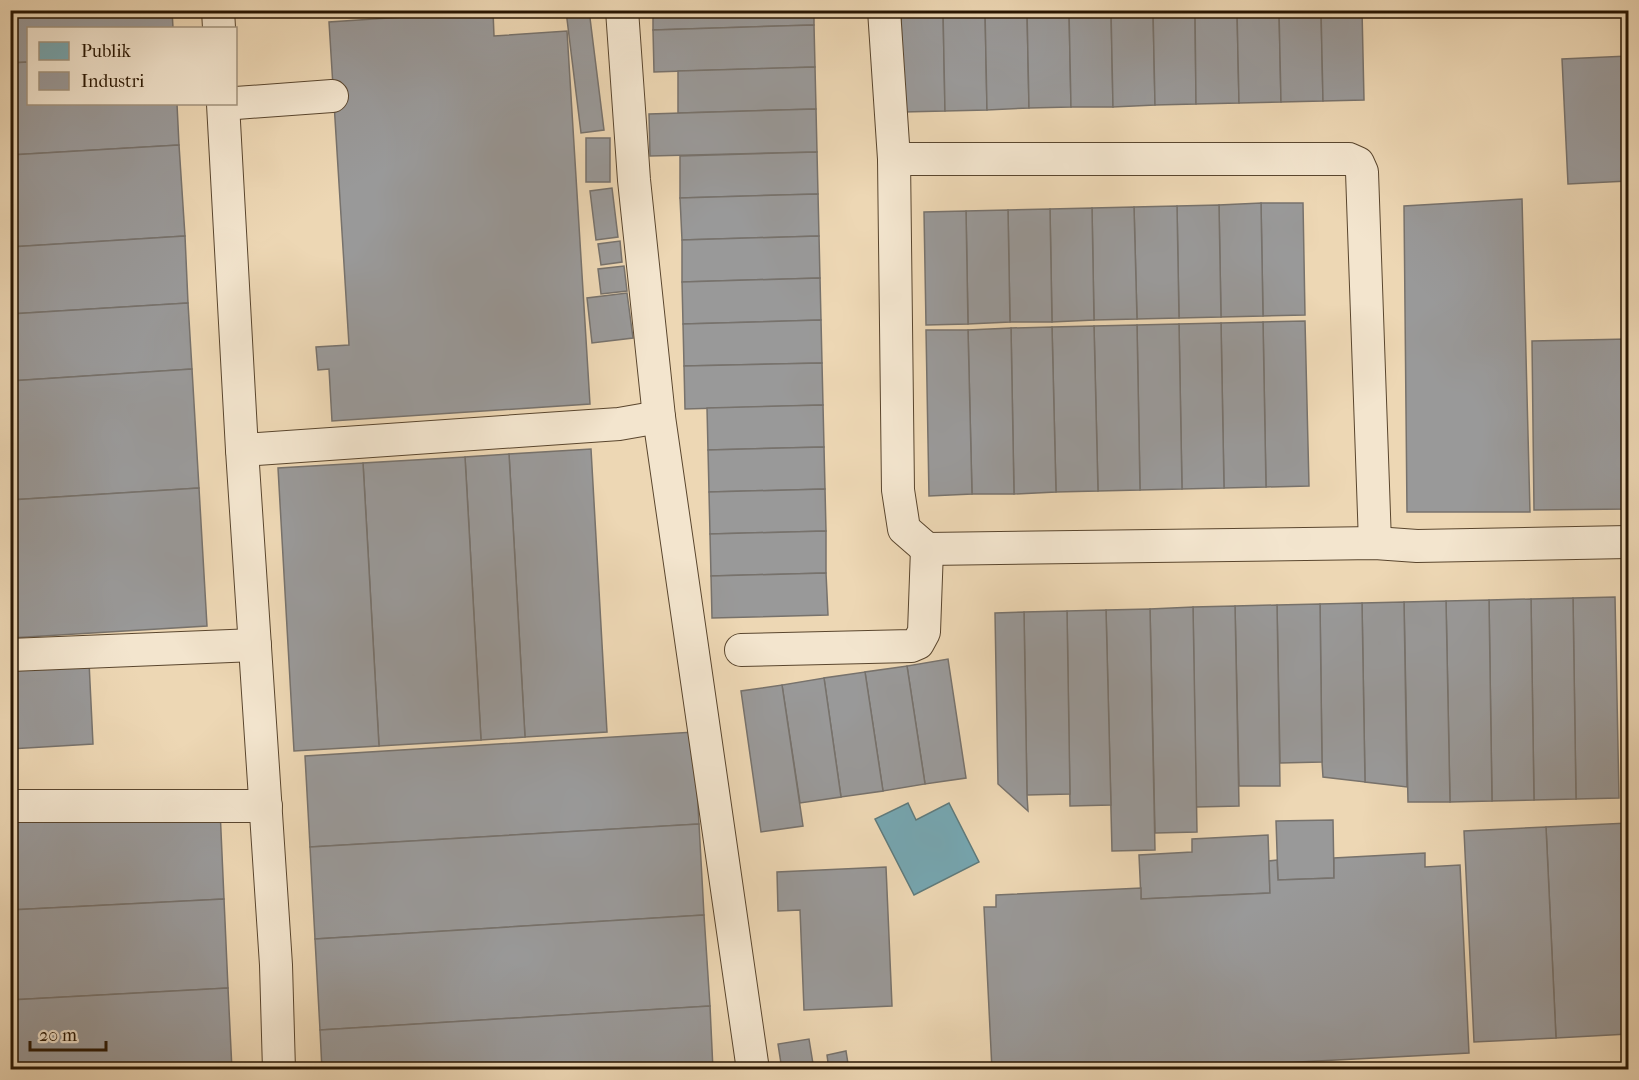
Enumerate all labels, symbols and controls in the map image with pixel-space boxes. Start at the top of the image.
legend [27,27,237,105]
text: Publik [81,41,132,62]
text: Industri [81,71,145,92]
scale bar [30,1014,106,1052]
text: 20 m [39,1025,77,1046]

